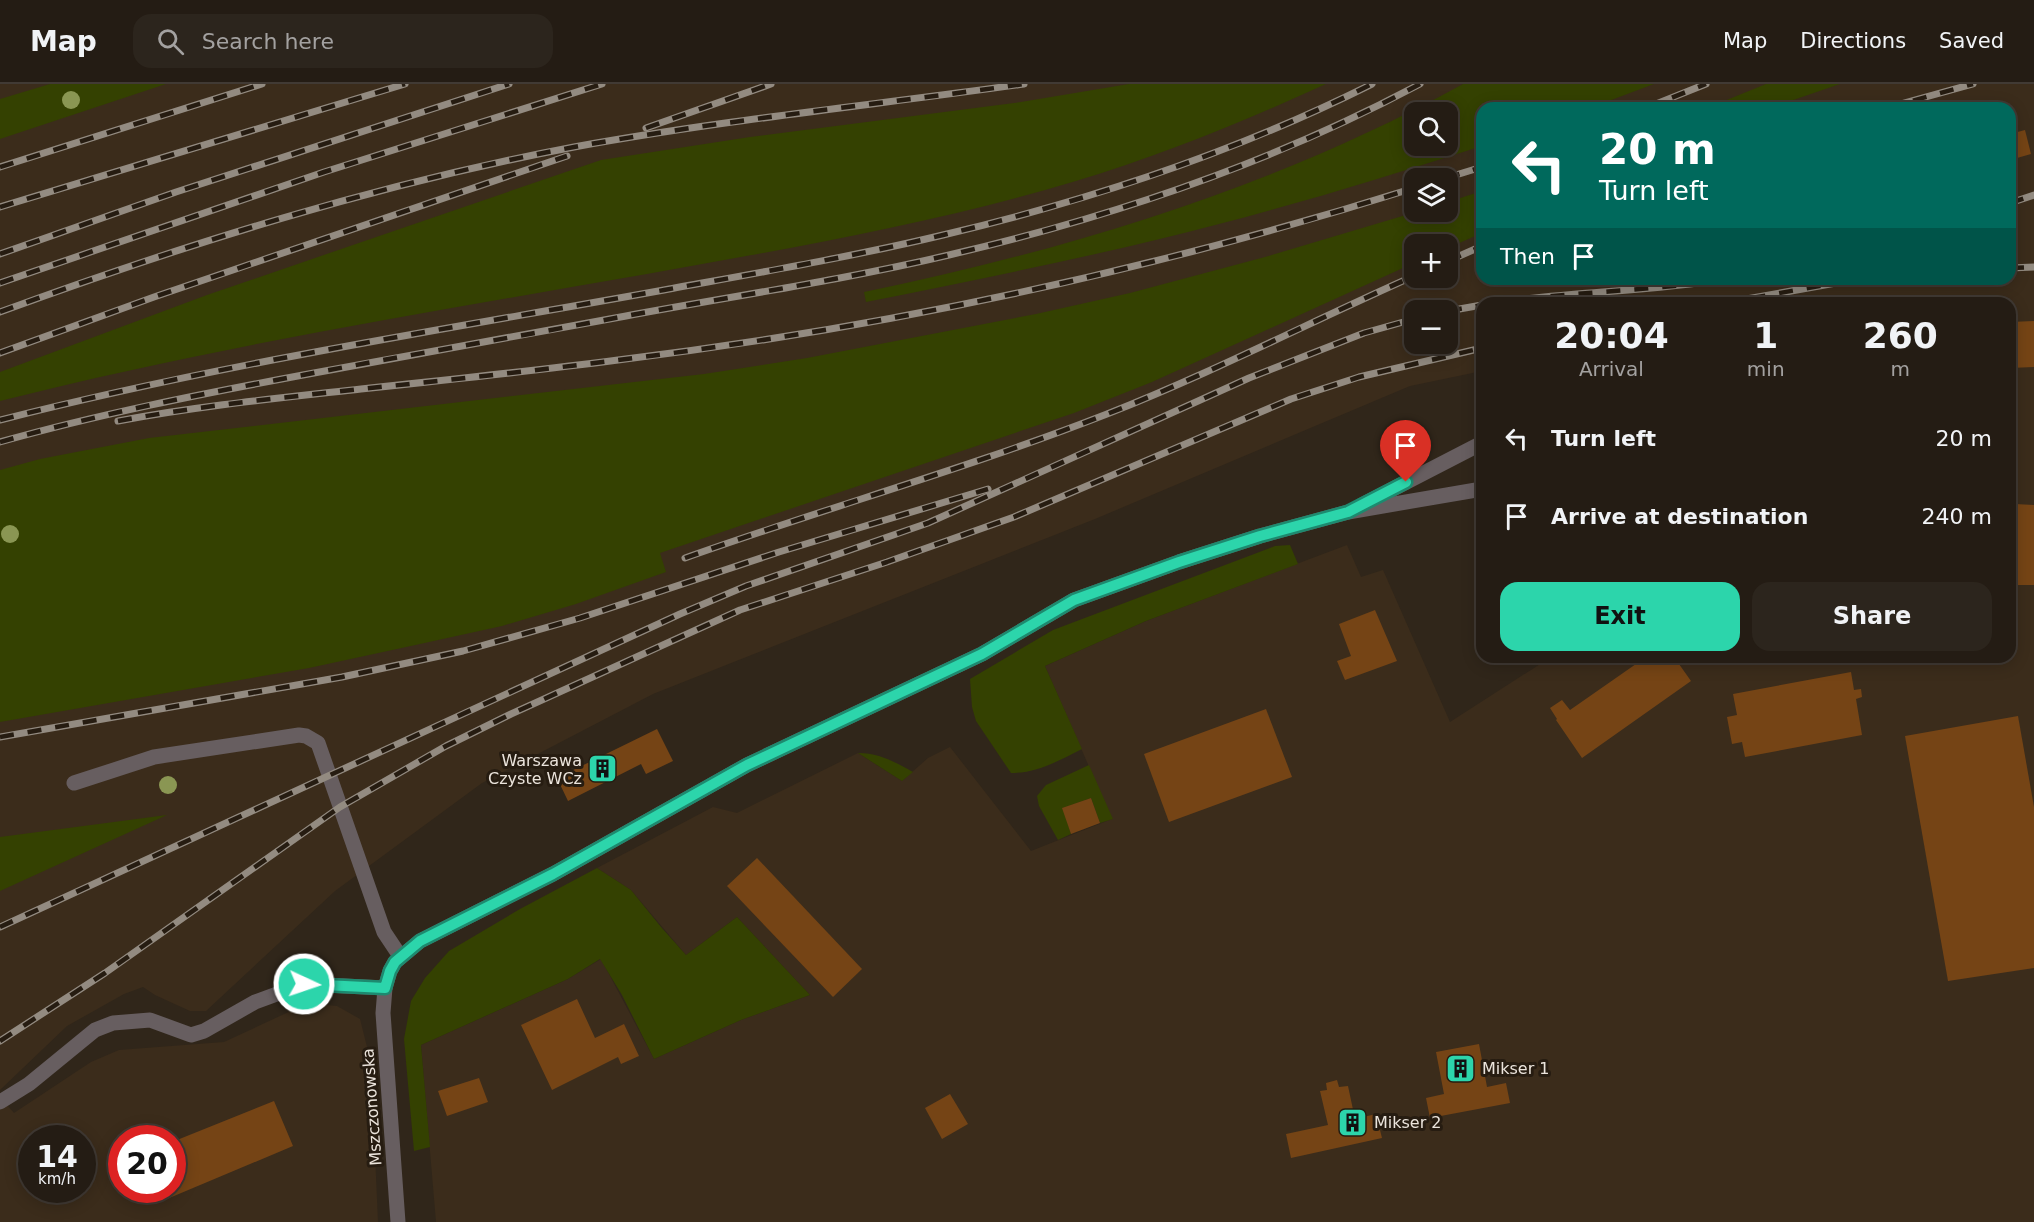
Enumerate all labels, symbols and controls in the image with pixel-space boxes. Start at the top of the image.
search box [133,14,553,68]
text: Map [30,25,97,58]
icon: search [154,25,187,58]
text: Search here [202,29,334,54]
text: Map [1723,29,1767,53]
text: Directions [1800,29,1906,53]
text: Saved [1939,29,2004,53]
map controls [1404,102,1458,354]
button: search [1404,102,1458,156]
text: 20 m [1599,125,1716,174]
icon: left [1500,126,1578,204]
button: layers [1404,168,1458,222]
text: Turn left [1599,175,1709,206]
button: + [1404,234,1458,288]
icon: arrive [1567,240,1600,273]
text: Then [1500,244,1555,269]
button: − [1404,300,1458,354]
text: 20:04 [1554,315,1669,356]
text: 1 [1753,315,1778,356]
text: 260 [1863,315,1938,356]
text: Arrival [1579,357,1644,381]
text: min [1747,357,1785,381]
text: m [1891,357,1910,381]
pin [1380,420,1431,482]
icon: left [1500,422,1533,455]
text: Turn left [1551,426,1656,451]
text: 20 m [1936,426,1992,451]
icon: arrive [1389,429,1422,462]
icon: arrive [1500,500,1533,533]
text: Arrive at destination [1551,504,1808,529]
text: 240 m [1922,504,1992,529]
button: Exit [1500,582,1740,651]
button: Share [1752,582,1992,651]
place label: Warszawa Czyste WCz [488,751,582,788]
building icon: Warszawa Czyste WCz [587,753,619,785]
position arrow [272,952,336,1016]
street label: Mszczonowska [358,1048,386,1166]
building icon: Mikser 1 [1445,1052,1477,1084]
place label: Mikser 1 [1482,1059,1550,1078]
building icon: Mikser 2 [1337,1106,1369,1138]
place label: Mikser 2 [1374,1113,1442,1132]
speed limit sign: 20 [108,1125,186,1203]
text: 14 [36,1139,78,1174]
text: km/h [38,1170,76,1188]

